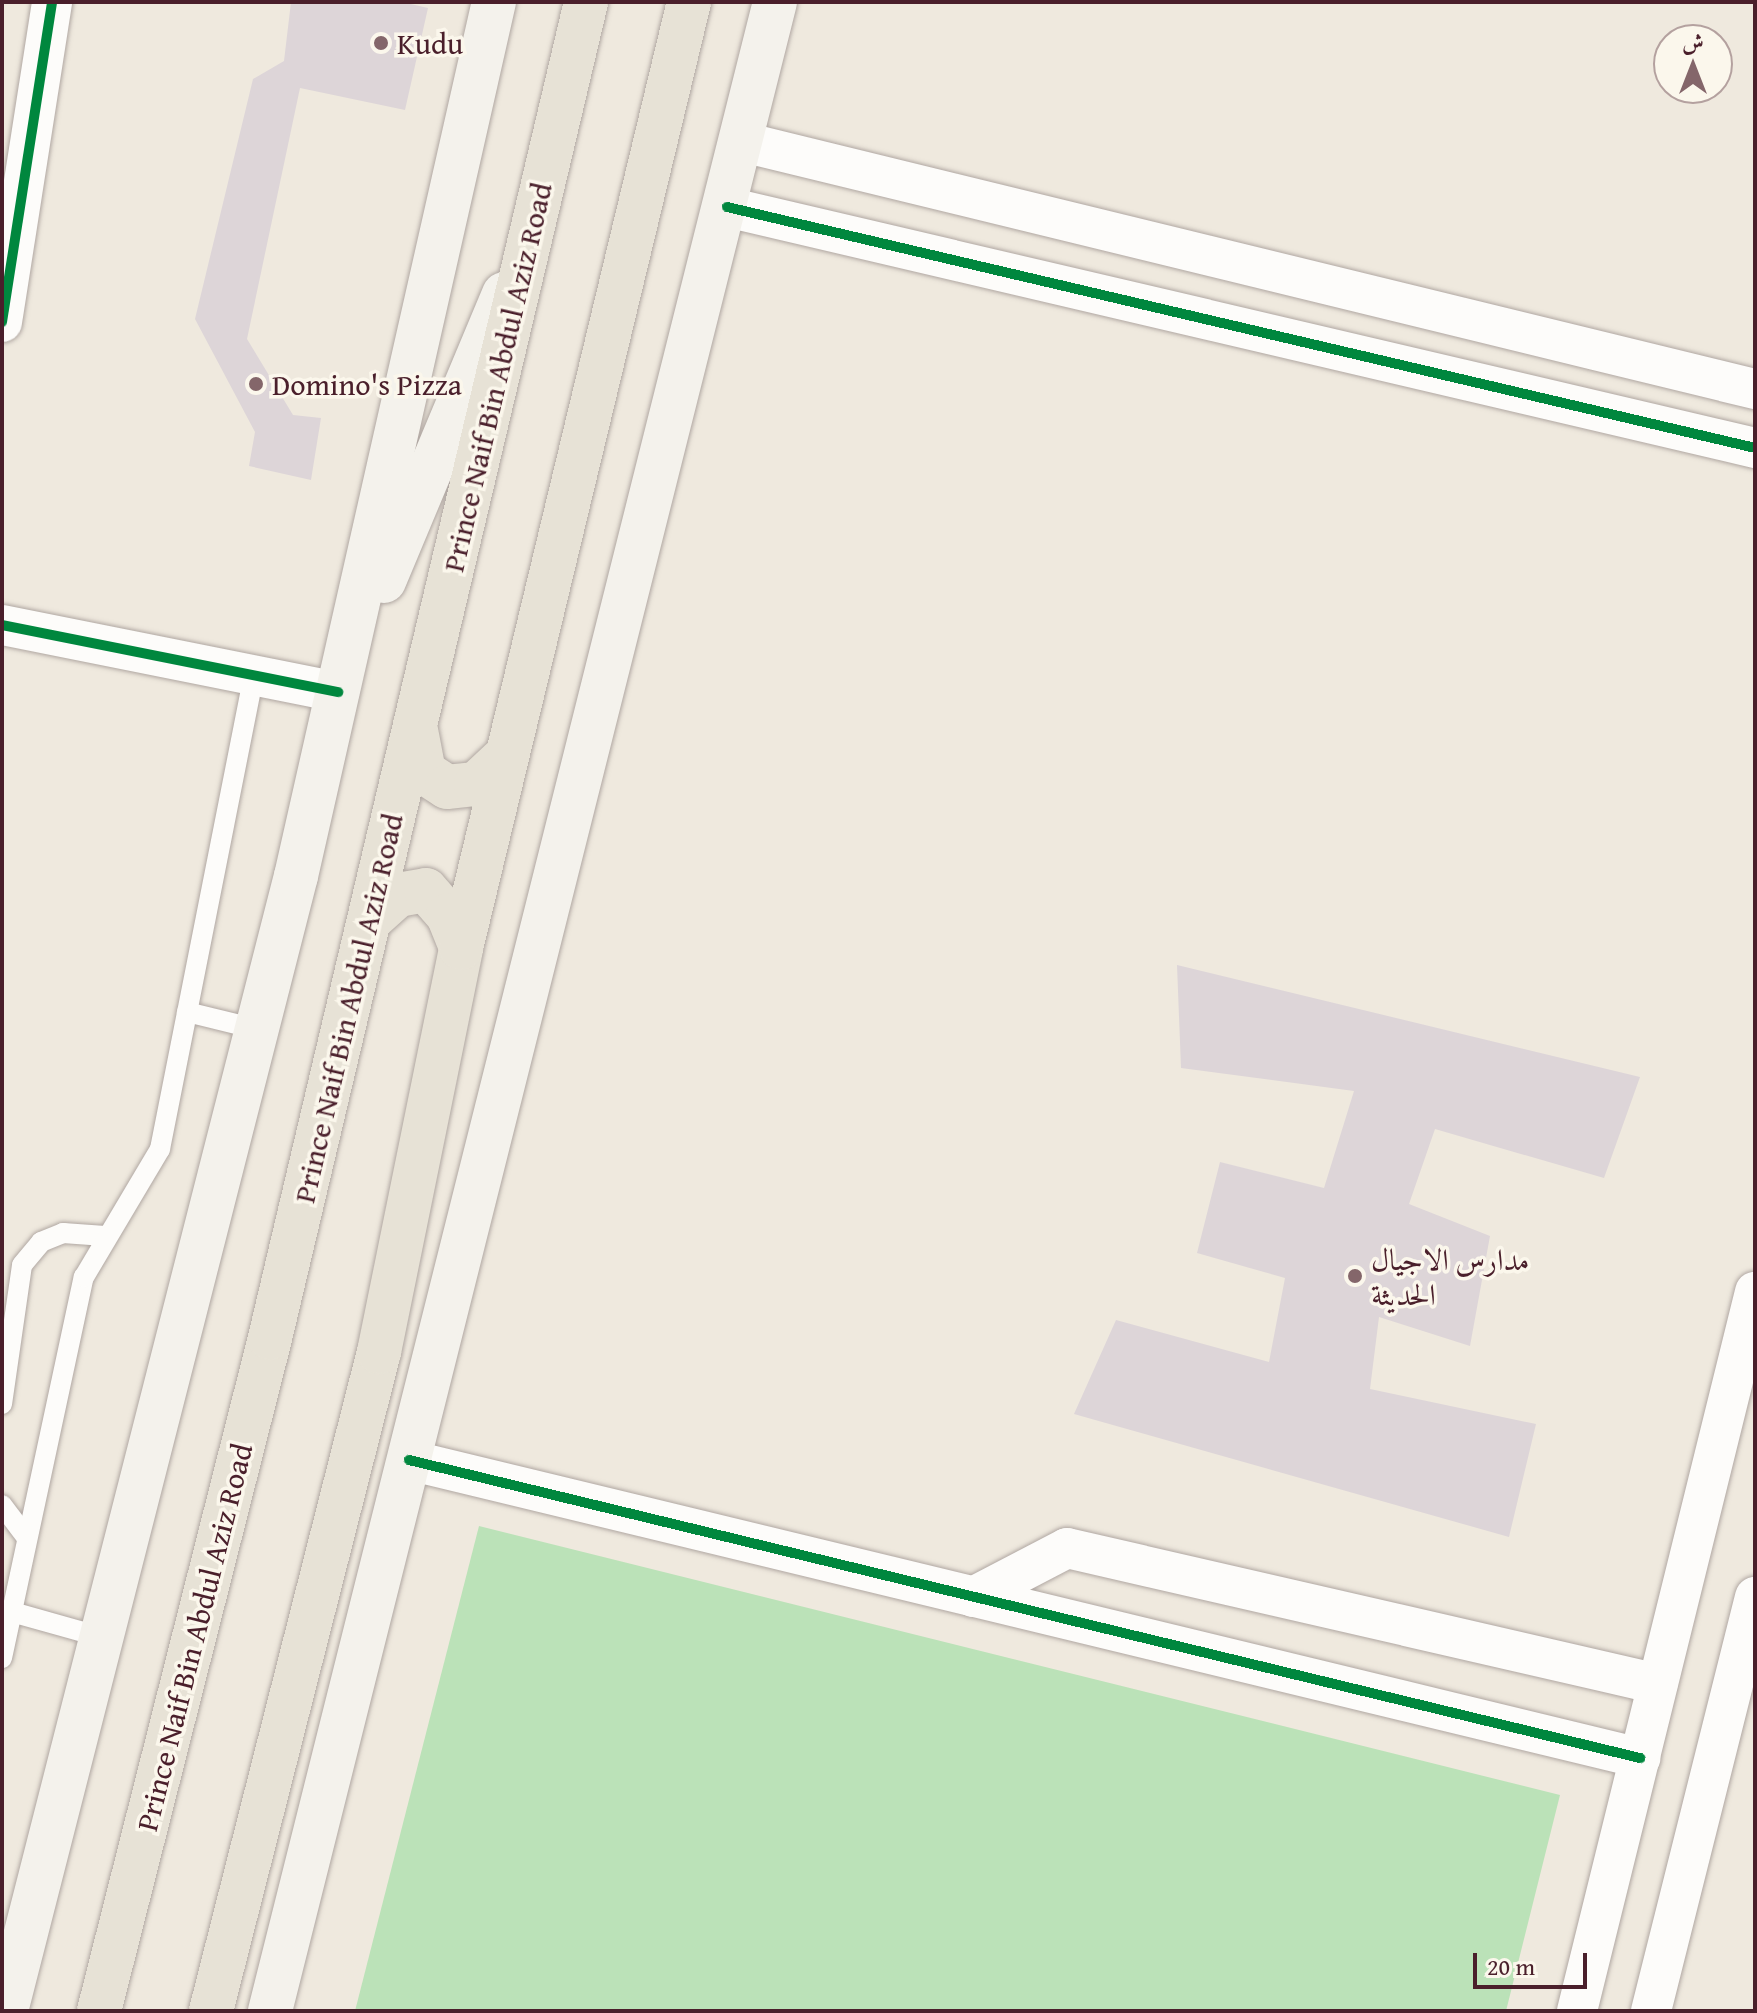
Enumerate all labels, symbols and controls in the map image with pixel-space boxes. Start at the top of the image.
north arrow [1653,24,1733,104]
place label: Kudu [397,25,463,61]
text: ش [1682,26,1704,58]
marker: Kudu [372,34,390,52]
street label: Prince Naif Bin Abdul Aziz Road [435,179,559,575]
place label: Domino's Pizza [272,366,462,402]
marker: Domino's Pizza [247,375,265,393]
street label: Prince Naif Bin Abdul Aziz Road [286,810,410,1206]
place label: مدارس الاجيال الحديثة [1371,1241,1529,1312]
marker: مدارس الاجيال الحديثة [1346,1267,1364,1285]
street label: Prince Naif Bin Abdul Aziz Road [128,1439,260,1835]
scale bar [1477,1937,1591,1987]
text: 20 m [1487,1949,1535,1984]

